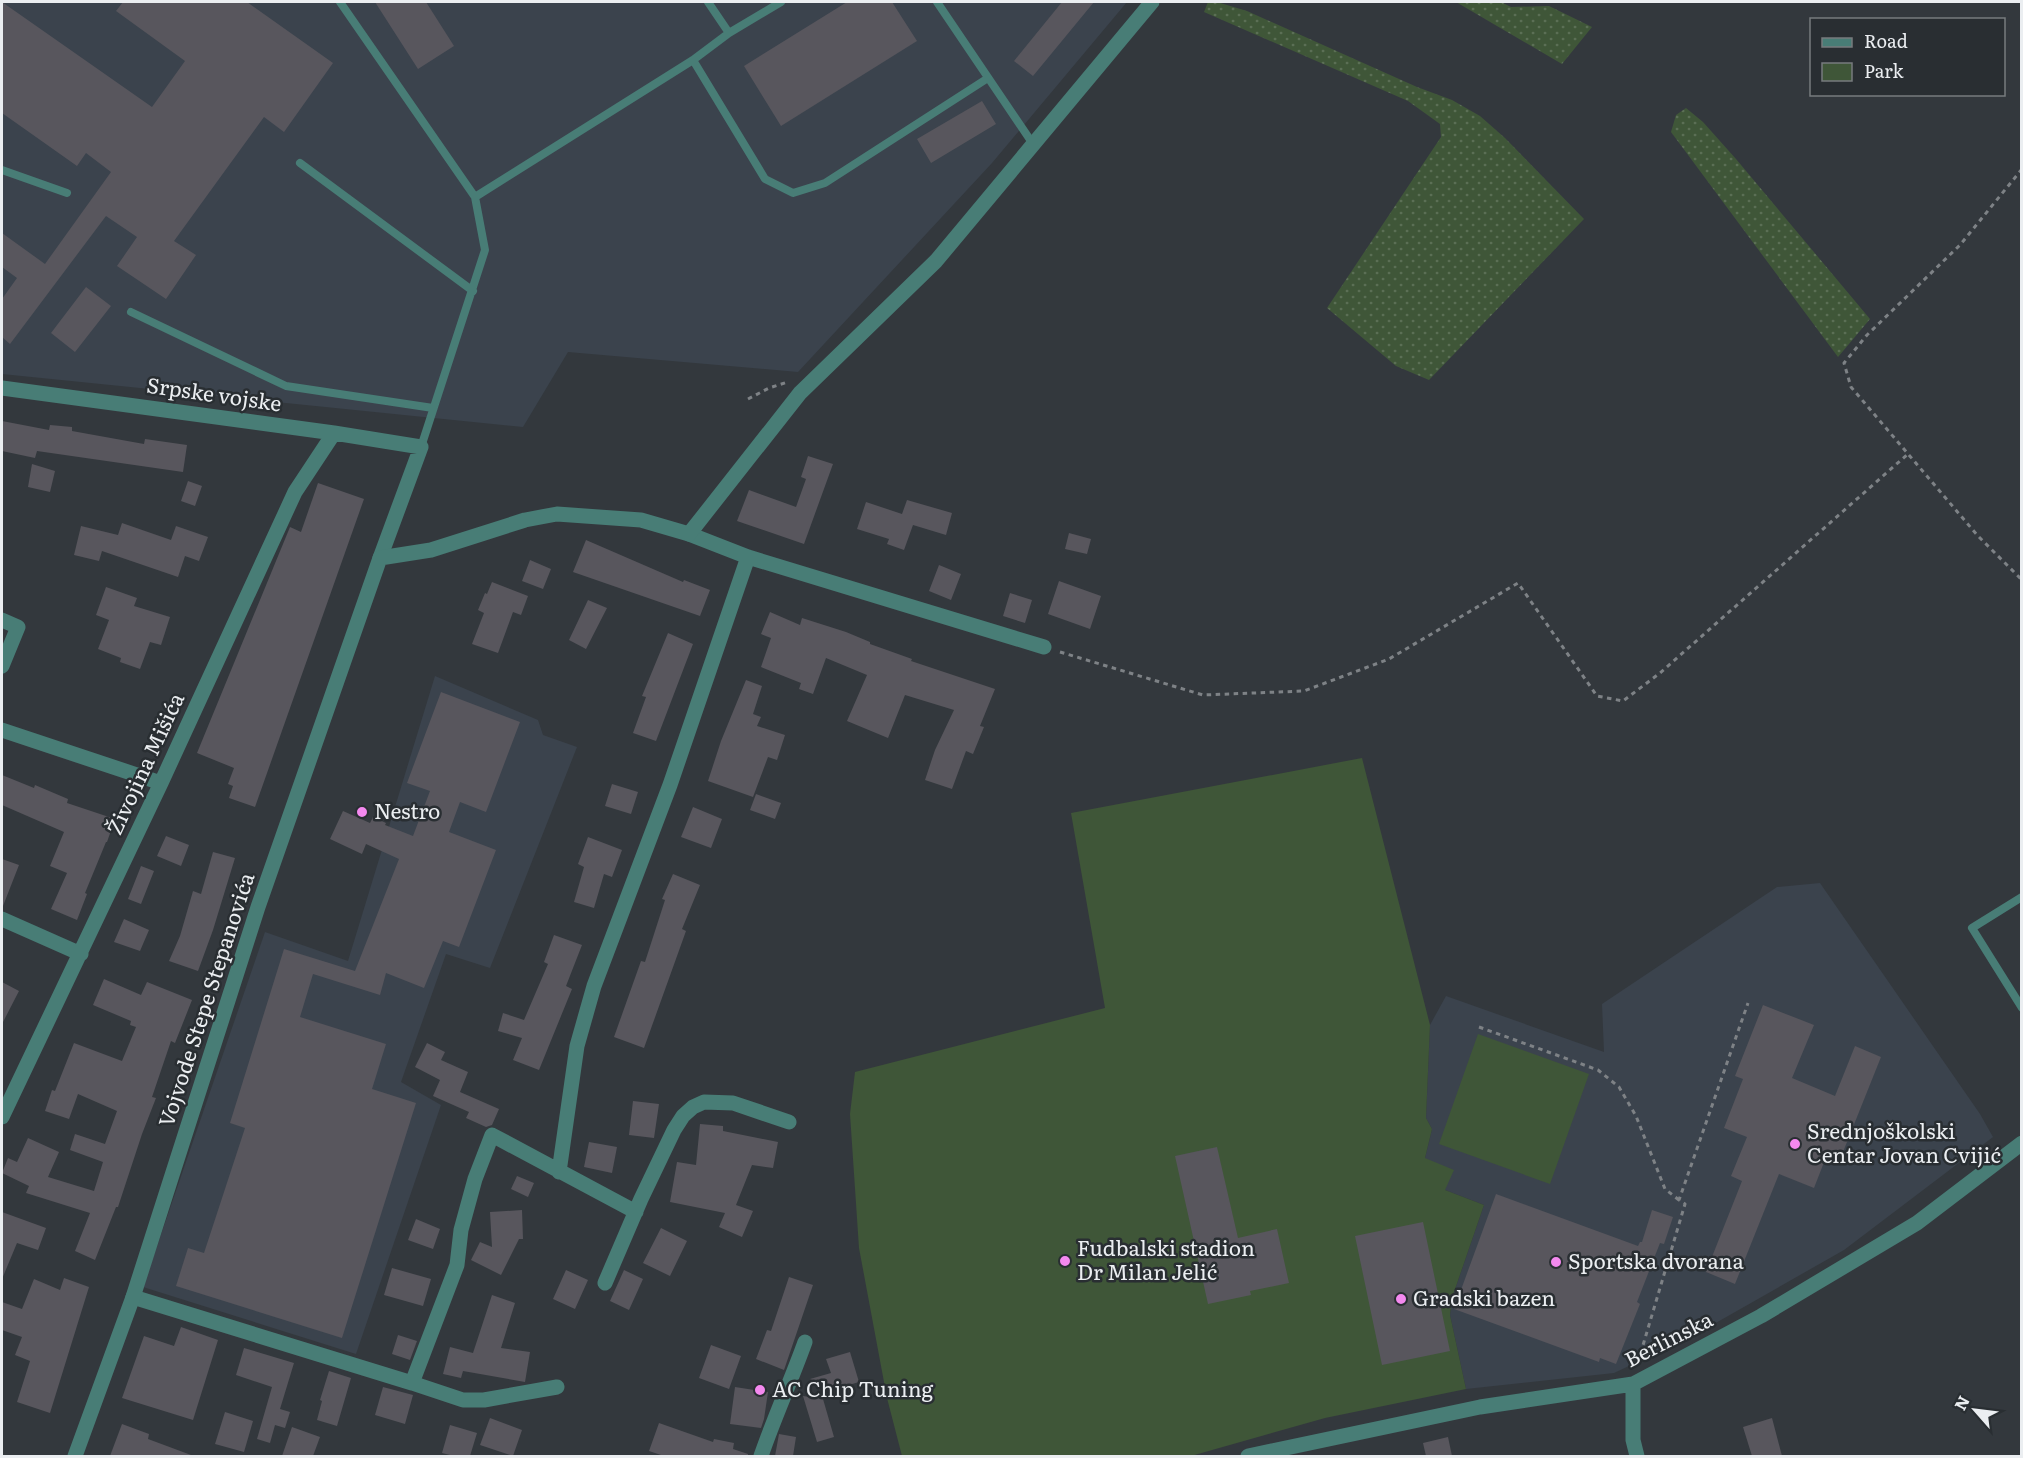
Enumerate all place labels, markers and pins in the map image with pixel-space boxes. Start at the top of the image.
place label: Nestro [374,794,440,825]
marker: Nestro [355,805,369,819]
place label: Srednjoškolski Centar Jovan Cvijić [1807,1114,2001,1169]
marker: Srednjoškolski Centar Jovan Cvijić [1788,1137,1802,1151]
place label: Fudbalski stadion Dr Milan Jelić [1077,1231,1255,1286]
place label: Sportska dvorana [1568,1244,1744,1275]
marker: Fudbalski stadion Dr Milan Jelić [1058,1254,1072,1268]
marker: Sportska dvorana [1549,1255,1563,1269]
place label: Gradski bazen [1413,1281,1555,1312]
marker: Gradski bazen [1394,1292,1408,1306]
place label: AC Chip Tuning [772,1372,934,1403]
marker: AC Chip Tuning [753,1383,767,1397]

